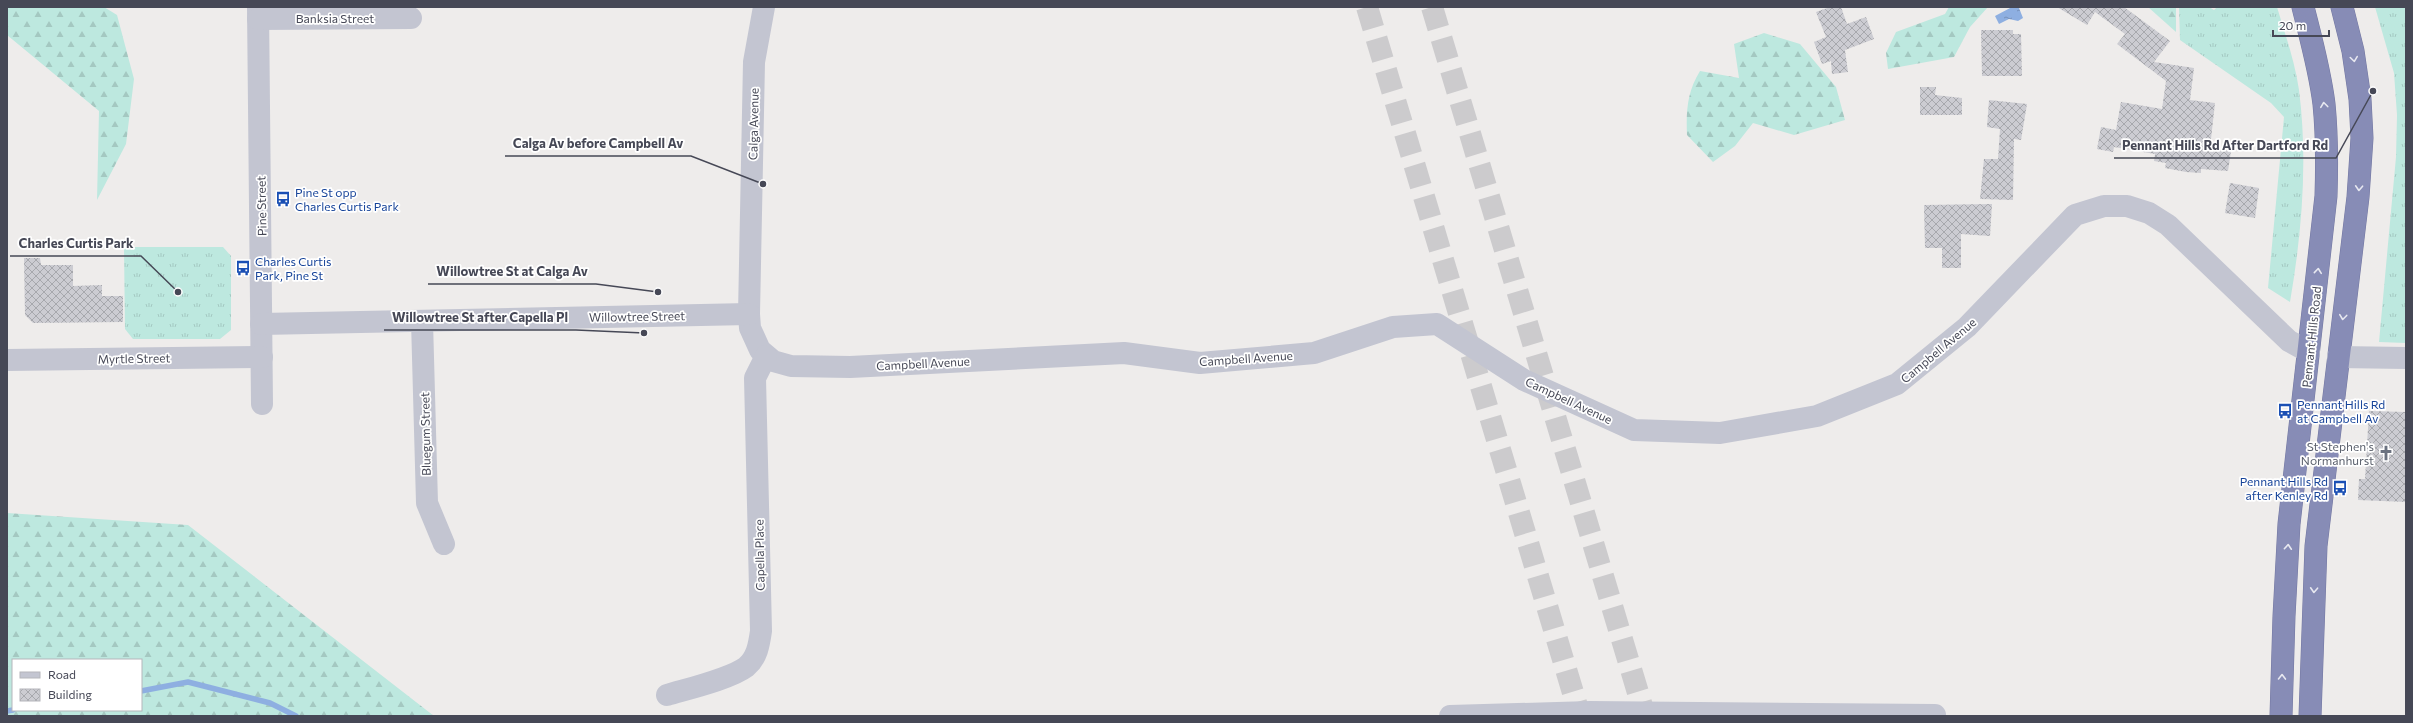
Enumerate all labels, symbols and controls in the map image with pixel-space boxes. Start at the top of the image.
street label: Banksia Street [296,11,374,25]
scale bar [2273,12,2329,38]
text: 20 m [2279,18,2306,32]
one-way arrow [2349,55,2358,62]
street label: Calga Avenue [745,88,761,160]
one-way arrow [2319,102,2328,108]
callout: Calga Av before Campbell Av [505,131,691,156]
callout: Pennant Hills Rd After Dartford Rd [2114,133,2336,158]
text: Calga Av before Campbell Av [513,135,683,151]
text: Pennant Hills Rd After Dartford Rd [2122,137,2328,153]
street label: Pine Street [253,176,269,236]
place label: Pine St opp Charles Curtis Park [295,185,399,213]
one-way arrow [2354,185,2363,191]
bus stop icon: Pine St opp Charles Curtis Park [274,190,292,208]
callout: Charles Curtis Park [10,231,141,256]
text: Charles Curtis Park [19,235,134,251]
place label: Charles Curtis Park, Pine St [255,254,331,282]
bus stop icon: Charles Curtis Park, Pine St [234,259,252,277]
callout: Willowtree St at Calga Av [428,259,596,284]
text: Willowtree St at Calga Av [436,263,588,279]
one-way arrow [2313,268,2322,274]
street label: Pennant Hills Road [2299,286,2323,388]
callout: Willowtree St after Capella Pl [384,305,576,330]
street label: Willowtree Street [589,308,685,324]
text: Willowtree St after Capella Pl [392,309,568,325]
street label: Campbell Avenue [1898,314,1978,386]
one-way arrow [2339,314,2348,320]
street label: Campbell Avenue [1199,348,1293,368]
street label: Myrtle Street [98,350,170,366]
street label: Campbell Avenue [876,354,970,372]
street label: Campbell Avenue [1523,374,1615,426]
street label: Bluegum Street [417,392,433,476]
place label: Pennant Hills Rd at Campbell Av [2297,397,2385,425]
bus stop icon: Pennant Hills Rd at Campbell Av [2276,402,2294,420]
place label: St Stephen's Normanhurst [2301,439,2374,467]
church icon: St Stephen's Normanhurst [2377,444,2395,462]
place label: Pennant Hills Rd after Kenley Rd [2240,474,2328,502]
bus stop icon: Pennant Hills Rd after Kenley Rd [2331,479,2349,497]
street label: Capella Place [751,519,767,591]
one-way arrow [2283,544,2292,550]
one-way arrow [2310,587,2318,593]
legend [12,659,142,711]
text: Road [48,667,76,681]
one-way arrow [2278,674,2286,680]
text: Building [48,687,92,701]

